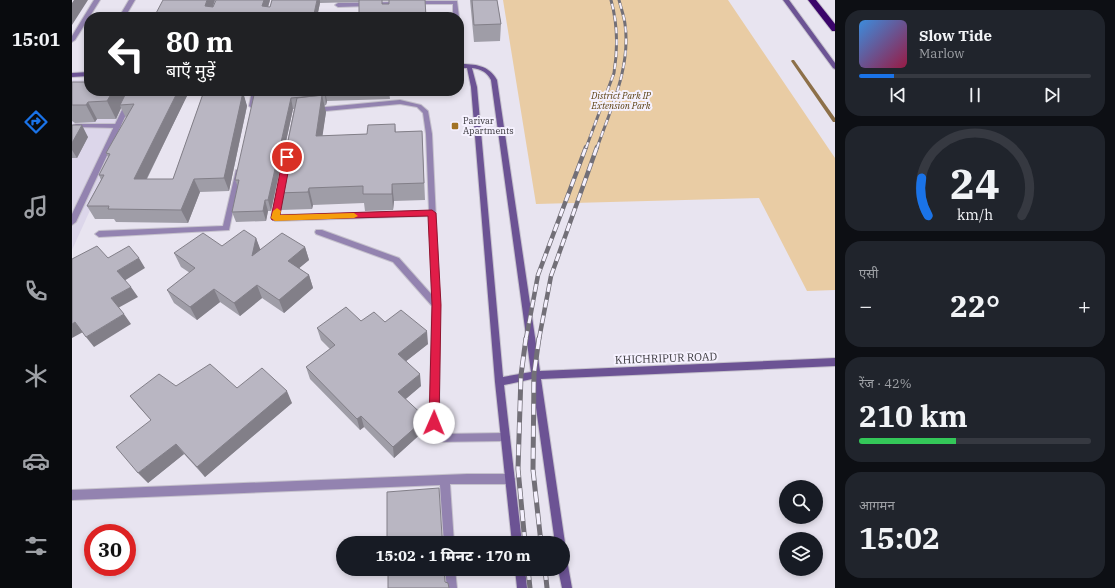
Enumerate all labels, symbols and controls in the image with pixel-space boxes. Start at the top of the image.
text: 80 m [166,23,233,60]
text: Slow Tide [919,26,992,45]
text: 15:01 [12,28,60,51]
icon: left [100,28,152,80]
text: Marlow [919,45,964,62]
text: बाएँ मुड़ें [166,59,215,82]
icon: previous [887,84,909,106]
icon: pause [964,84,986,106]
icon: next [1041,84,1063,106]
park label: District Park IP Extension Park [590,90,651,111]
icon: directions [22,108,50,136]
place label: Parivar Apartments [463,115,514,136]
marker: Parivar Apartments [450,121,460,131]
pin [270,140,304,174]
icon: arrive [276,146,298,168]
text: 24 [950,156,1000,210]
icon: music [22,193,50,221]
text: km/h [957,205,993,224]
text: एसी [859,265,878,282]
icon: phone [22,277,50,305]
text: 22° [950,286,1000,325]
text: − [859,291,872,320]
text: + [1078,291,1091,320]
street label: KHICHRIPUR ROAD [615,349,718,367]
icon: climate [22,362,50,390]
text: रेंज · 42% [859,375,912,392]
text: 210 km [859,396,968,435]
position arrow [413,402,455,444]
icon: car [22,447,50,475]
map controls [779,480,823,576]
button: search [779,480,823,524]
text: आगमन [859,497,895,514]
text: 15:02 [859,518,940,557]
speed limit sign: 30 [84,524,136,576]
icon: filters [22,532,50,560]
button: layers [779,532,823,576]
text: 15:02 · 1 मिनट · 170 m [376,546,530,565]

